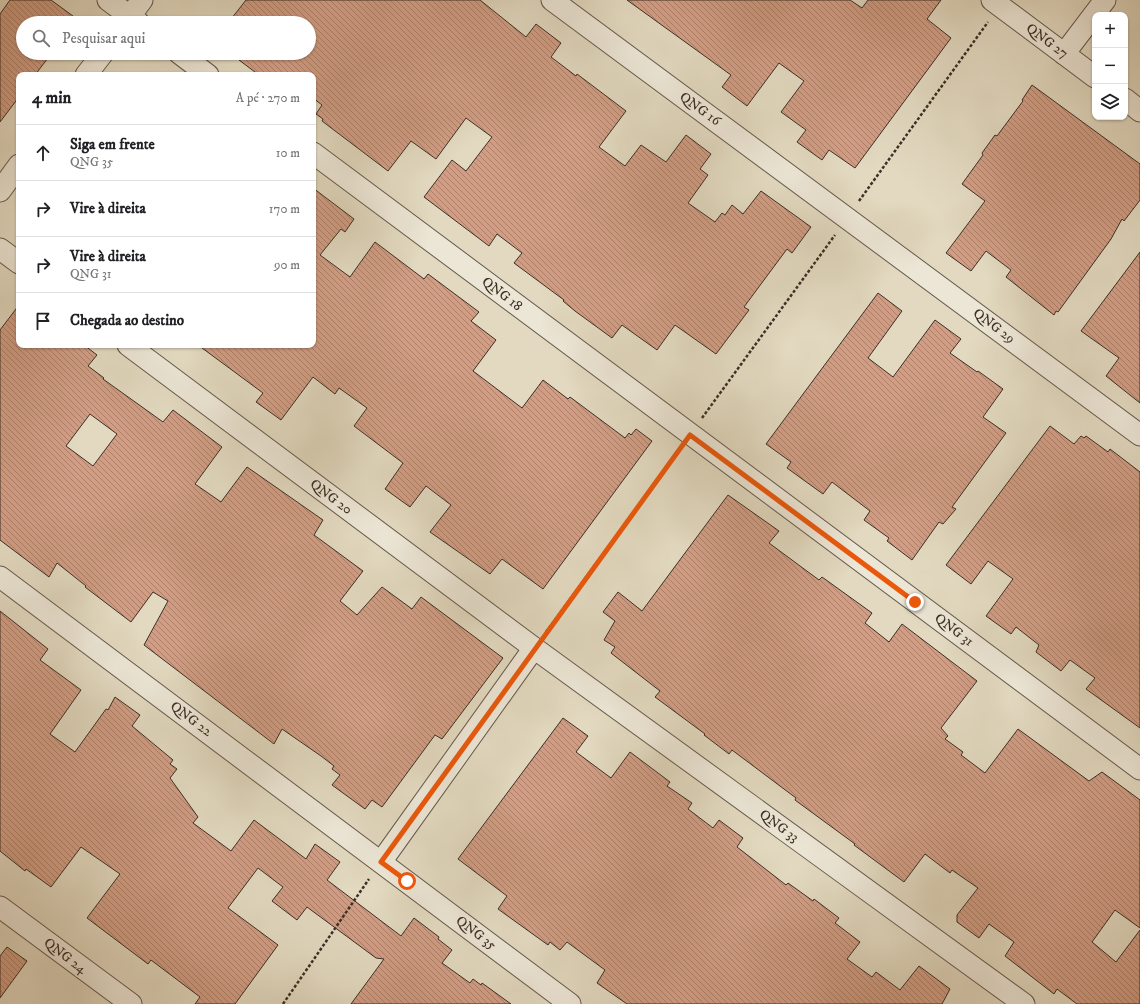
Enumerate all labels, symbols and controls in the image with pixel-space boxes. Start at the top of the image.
map controls [1092,12,1128,120]
button: + [1092,12,1128,48]
search box [16,16,316,60]
street label: QNG 27 [1022,19,1072,63]
icon: search [30,27,52,49]
text: Pesquisar aqui [62,29,145,48]
button: − [1092,48,1128,84]
button: layers [1092,84,1128,120]
text: 4 min [32,87,71,109]
street label: QNG 16 [676,88,725,130]
text: A pé · 270 m [236,90,300,106]
text: Siga em frente [70,135,155,154]
icon: ahead [32,142,54,164]
text: 10 m [276,145,300,161]
text: QNG 35 [70,154,113,170]
icon: right [32,198,54,220]
text: Vire à direita [70,199,146,218]
text: 170 m [269,201,300,217]
text: Vire à direita [70,247,146,266]
icon: right [32,254,54,276]
text: 90 m [274,257,300,273]
text: QNG 31 [70,266,112,282]
street label: QNG 18 [478,273,526,315]
street label: QNG 29 [969,304,1019,348]
icon: arrive [32,310,54,332]
text: Chegada ao destino [70,311,184,330]
street label: QNG 20 [306,475,356,519]
route end [906,593,924,611]
street label: QNG 31 [931,609,977,651]
street label: QNG 22 [166,697,216,741]
street label: QNG 33 [756,806,802,846]
route start [398,872,416,890]
street label: QNG 35 [452,912,500,954]
street label: QNG 24 [40,934,91,979]

